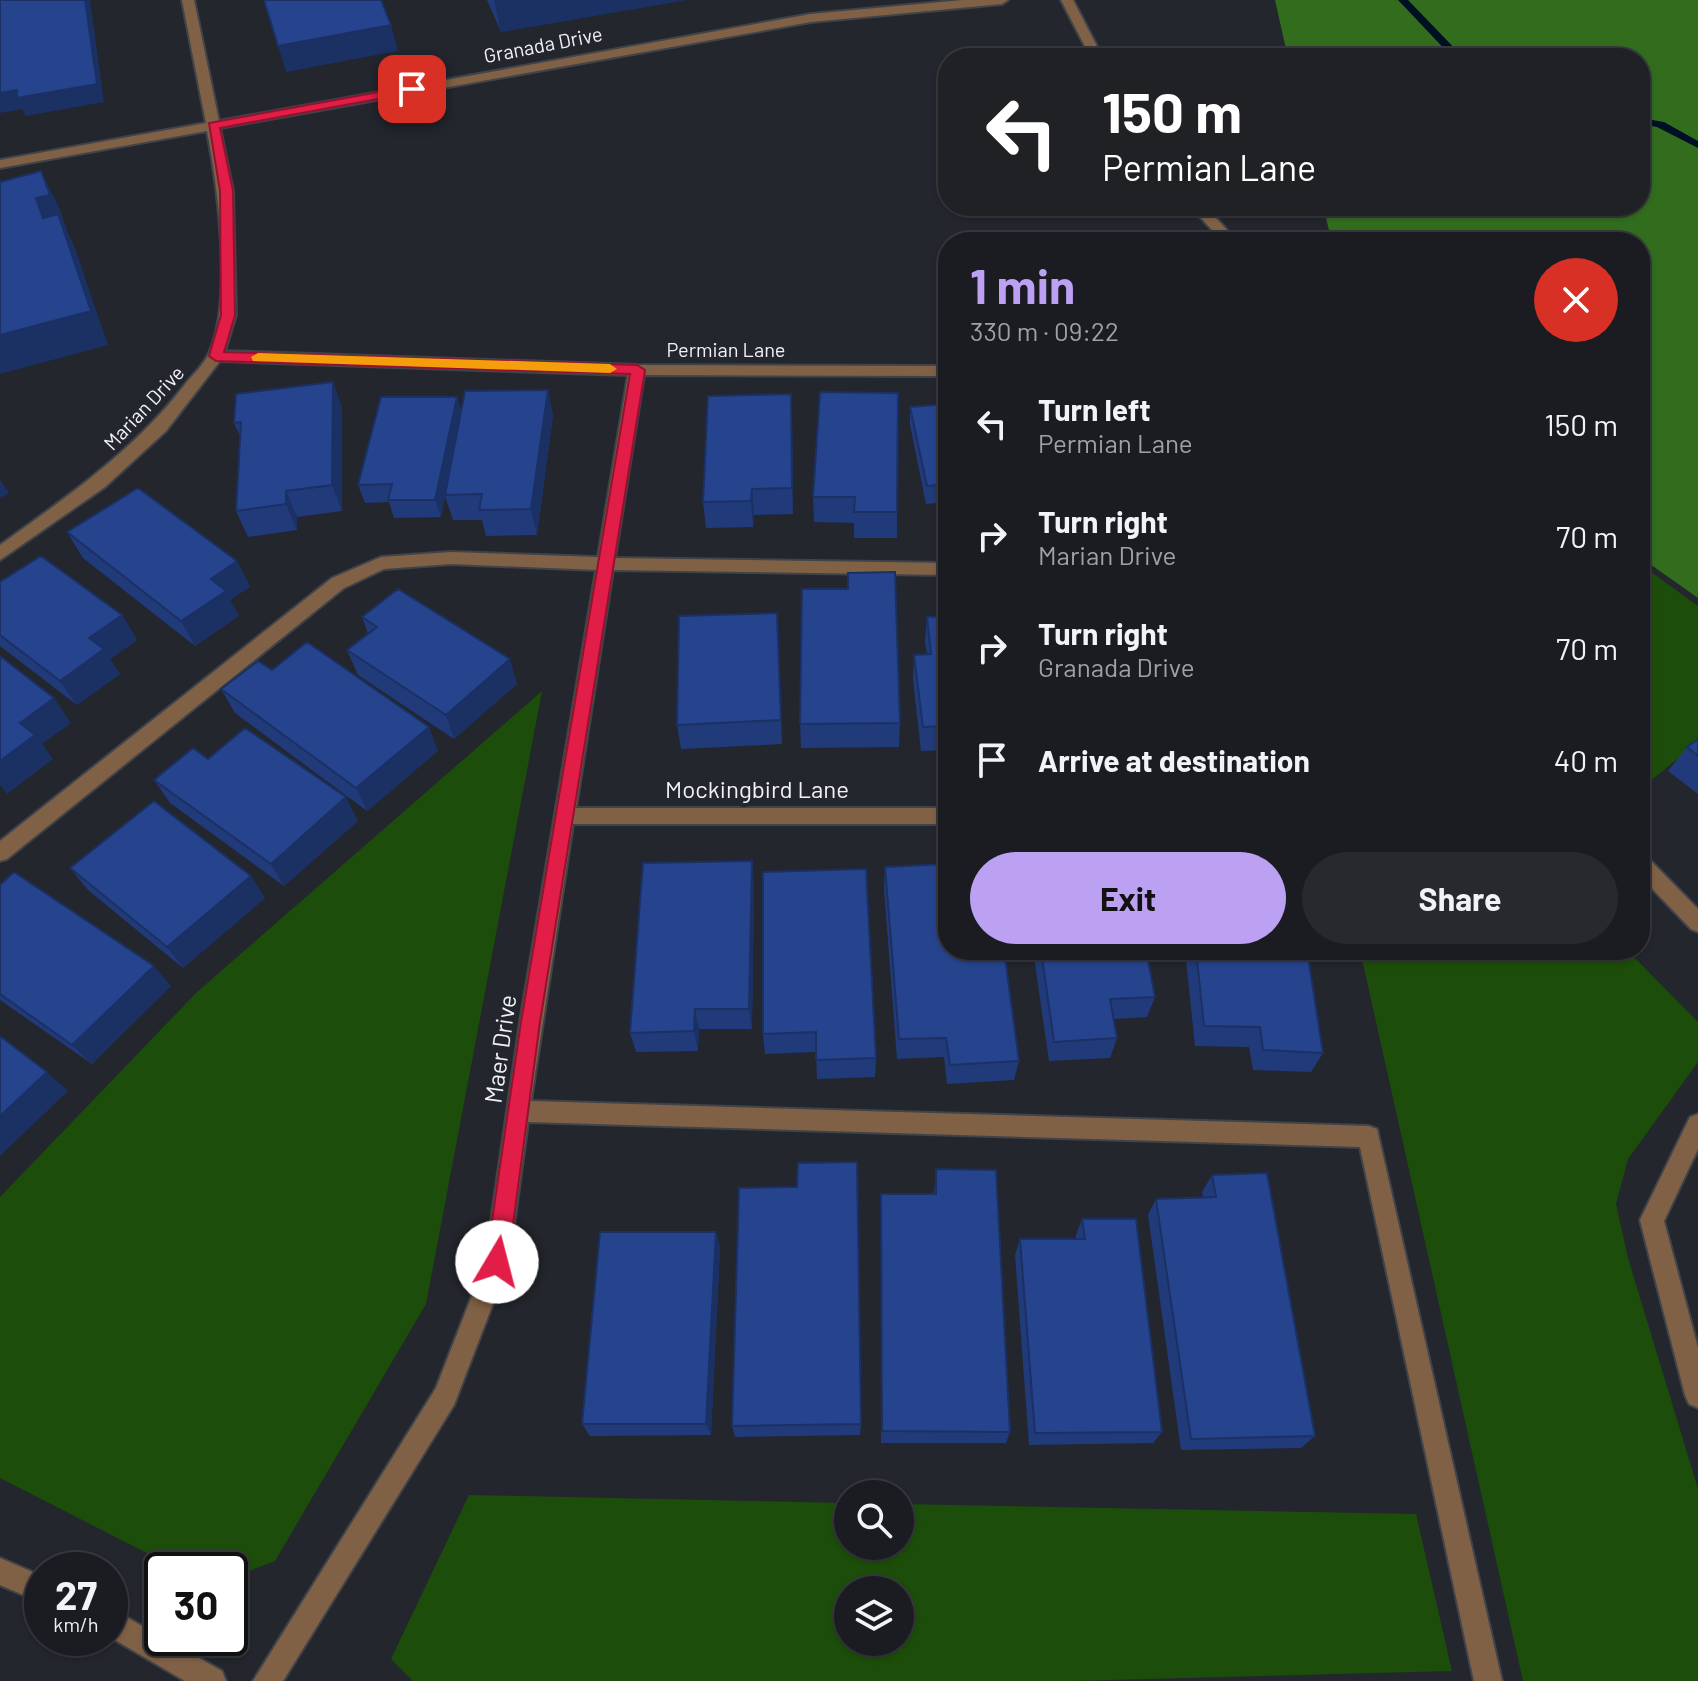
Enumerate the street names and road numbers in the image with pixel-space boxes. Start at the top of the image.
street label: Granada Drive [481,21,604,67]
street label: Permian Lane [667,337,785,361]
street label: Marian Drive [98,360,188,454]
street label: Mockingbird Lane [665,774,849,803]
street label: Maer Drive [478,993,521,1105]

